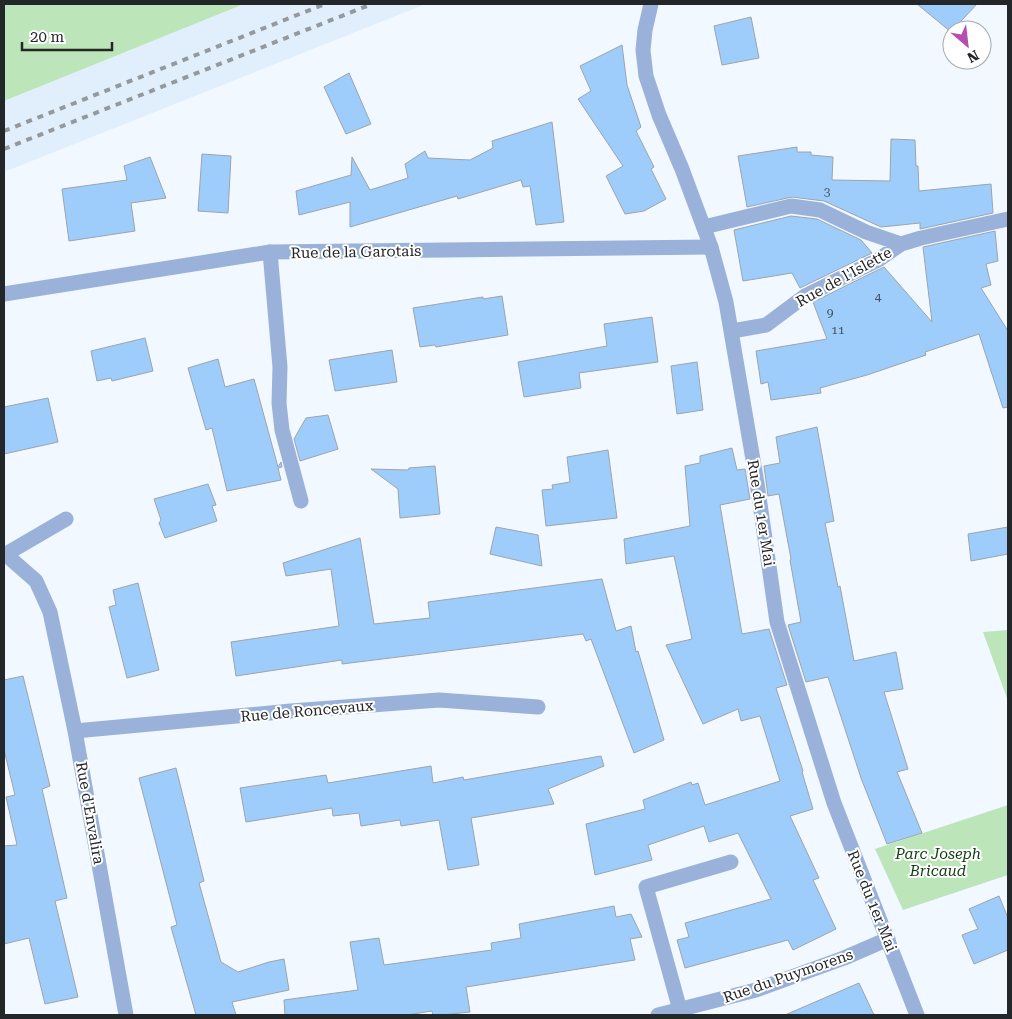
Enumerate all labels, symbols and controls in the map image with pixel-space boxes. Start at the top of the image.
scale bar [22,20,112,52]
north arrow [942,20,992,70]
text: 20 m [30,28,65,46]
text: N [964,47,982,66]
house number: 3 [824,185,831,199]
street label: Rue de la Garotais [291,242,421,262]
street label: Rue de l'Islette [793,243,895,311]
house number: 4 [875,290,882,304]
house number: 9 [827,306,834,320]
house number: 11 [831,323,845,337]
street label: Rue du 1er Mai [744,458,778,568]
street label: Rue de Roncevaux [240,696,375,726]
street label: Rue d'Envalira [72,760,108,866]
park label: Parc Joseph Bricaud [894,845,981,880]
street label: Rue du 1er Mai [843,848,901,955]
street label: Rue du Puymorens [721,945,855,1007]

